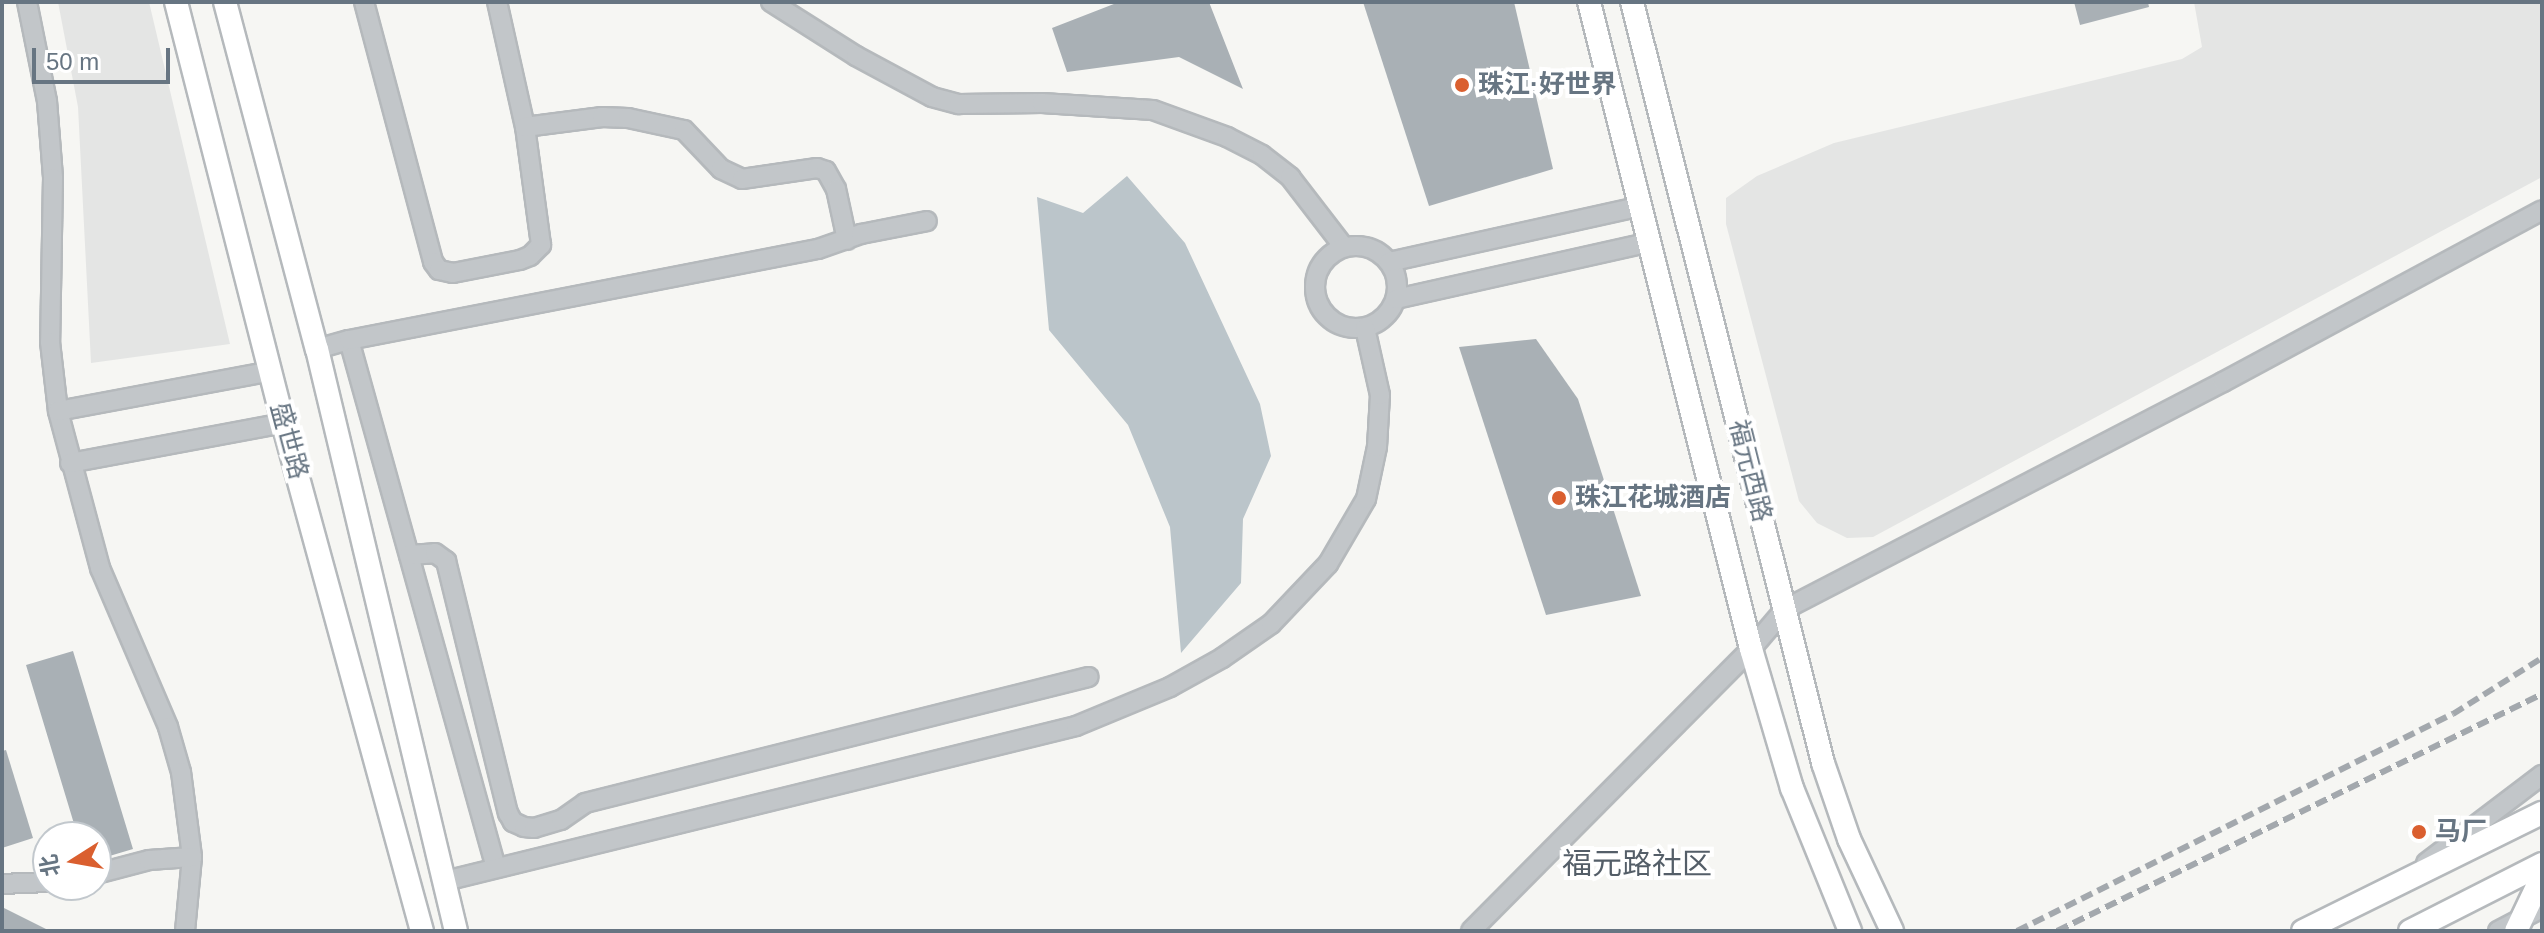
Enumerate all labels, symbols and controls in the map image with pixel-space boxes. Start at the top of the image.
scale bar [36,32,174,82]
text: 50 m [46,48,99,75]
place label: 珠江·好世界 [1478,69,1617,101]
marker: 珠江·好世界 [1453,76,1471,94]
street label: 盛世路 [264,399,314,483]
street label: 福元西路 [1722,417,1778,525]
place label: 珠江花城酒店 [1575,482,1731,514]
marker: 珠江花城酒店 [1550,489,1568,507]
place label: 马厂 [2435,816,2487,848]
north arrow [32,821,112,901]
marker: 马厂 [2410,823,2428,841]
district label: 福元路社区 [1562,846,1712,882]
text: 北 [36,852,64,878]

